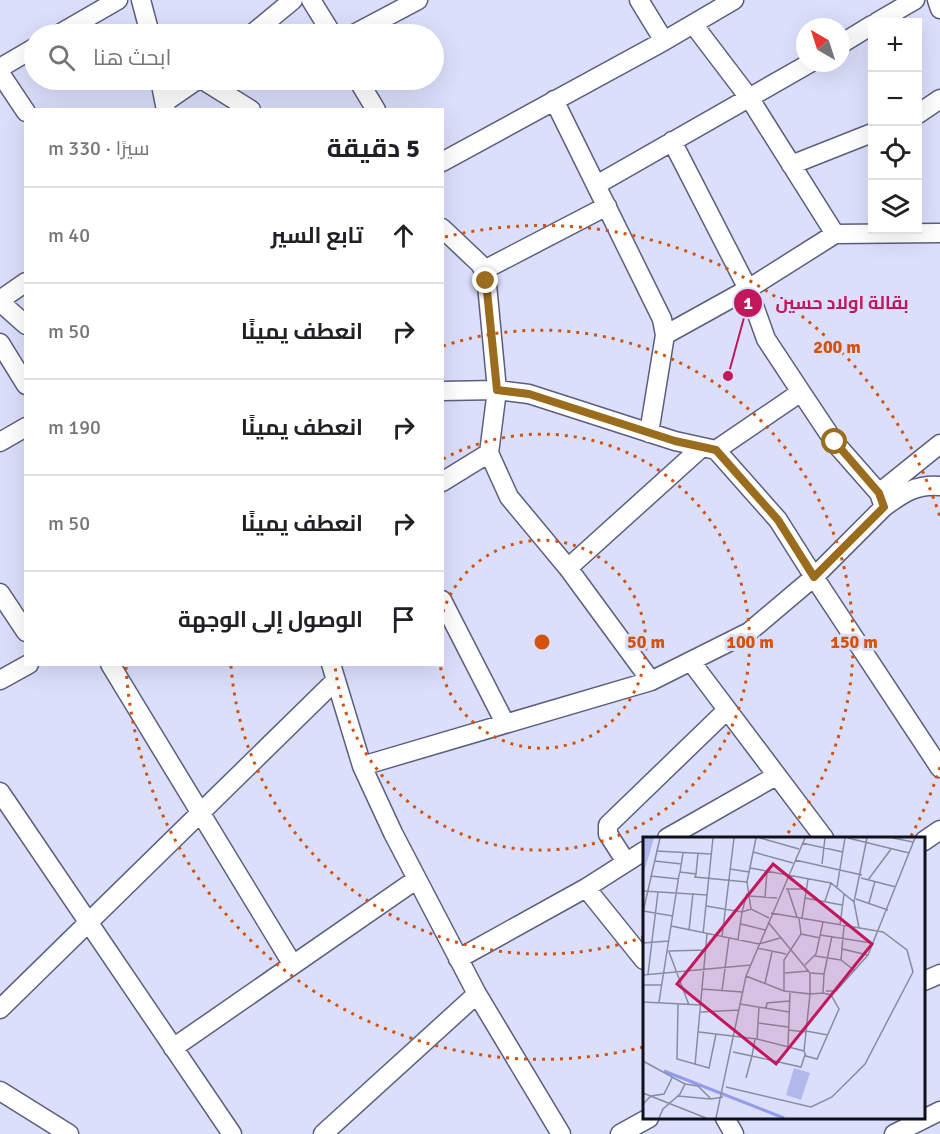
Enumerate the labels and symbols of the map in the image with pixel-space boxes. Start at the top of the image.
north arrow [796,18,850,72]
route end [472,267,498,293]
callout: بقالة اولاد حسين [733,285,920,321]
text: 1 [743,292,753,314]
text: بقالة اولاد حسين [775,292,909,314]
text: 200 m [813,336,861,358]
route start [821,428,847,454]
text: 50 m [627,631,665,653]
text: 100 m [726,631,774,653]
text: 150 m [830,631,878,653]
centre of rings [532,632,552,652]
inset map [643,837,925,1119]

